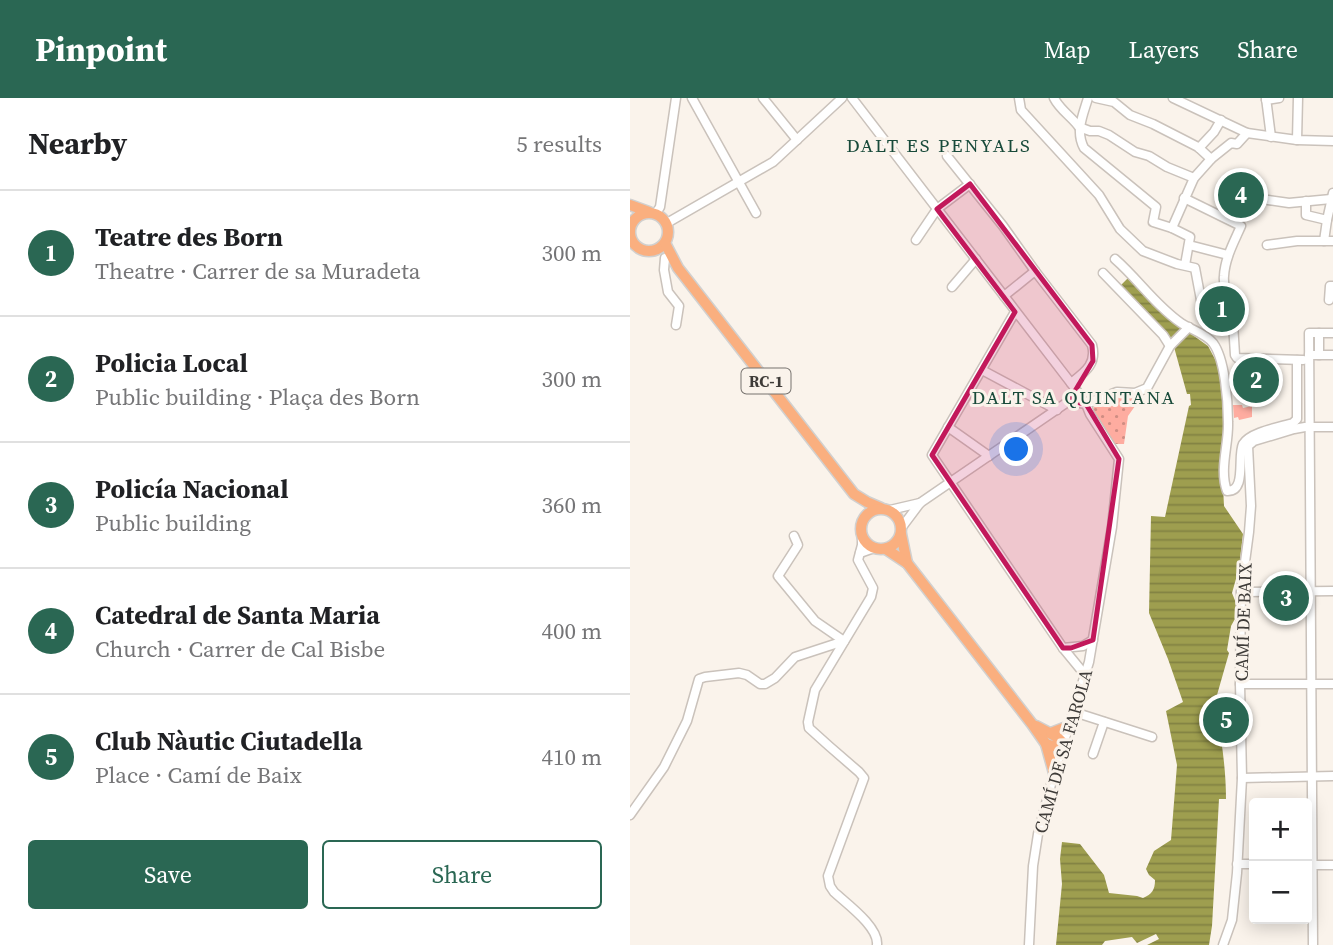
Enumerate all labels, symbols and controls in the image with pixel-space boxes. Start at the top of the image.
text: Pinpoint [35,27,167,72]
text: Map [1044,33,1091,66]
text: Layers [1129,33,1199,66]
text: Share [1237,33,1298,66]
text: Nearby [28,123,127,164]
text: 5 results [516,128,602,160]
district label: DALT ES PENYALS [846,132,1032,158]
pin: 4 [1218,169,1264,221]
text: Teatre des Born [95,219,283,255]
text: 1 [45,237,57,269]
text: 300 m [541,237,602,269]
text: Theatre · Carrer de sa Muradeta [95,255,420,287]
pin: 1 [1199,283,1245,335]
text: Policia Local [95,345,248,381]
pin: 2 [1233,354,1279,406]
text: 2 [45,363,57,395]
text: 300 m [541,363,602,395]
road number: RC-1 [741,368,790,394]
text: Public building · Plaça des Born [95,381,420,413]
district label: DALT SA QUINTANA [972,384,1176,410]
your location [999,432,1033,466]
text: Policía Nacional [95,471,289,507]
text: 3 [45,489,57,521]
text: 360 m [541,489,602,521]
text: Public building [95,507,251,539]
street label: CAMÍ DE BAIX [1228,562,1258,682]
pin: 3 [1263,572,1309,624]
text: Catedral de Santa Maria [95,597,380,633]
text: 4 [45,615,57,647]
text: 400 m [541,615,602,647]
text: Church · Carrer de Cal Bisbe [95,633,385,665]
street label: CAMÍ DE SA FAROLA [1028,666,1098,836]
pin: 5 [1203,694,1249,746]
text: Club Nàutic Ciutadella [95,723,363,759]
text: 5 [45,741,57,773]
text: 410 m [541,741,602,773]
text: Place · Camí de Baix [95,759,302,791]
map controls [1249,798,1312,924]
button: + [1249,798,1312,861]
button: Save [28,840,308,909]
button: Share [322,840,602,909]
button: − [1249,861,1312,924]

